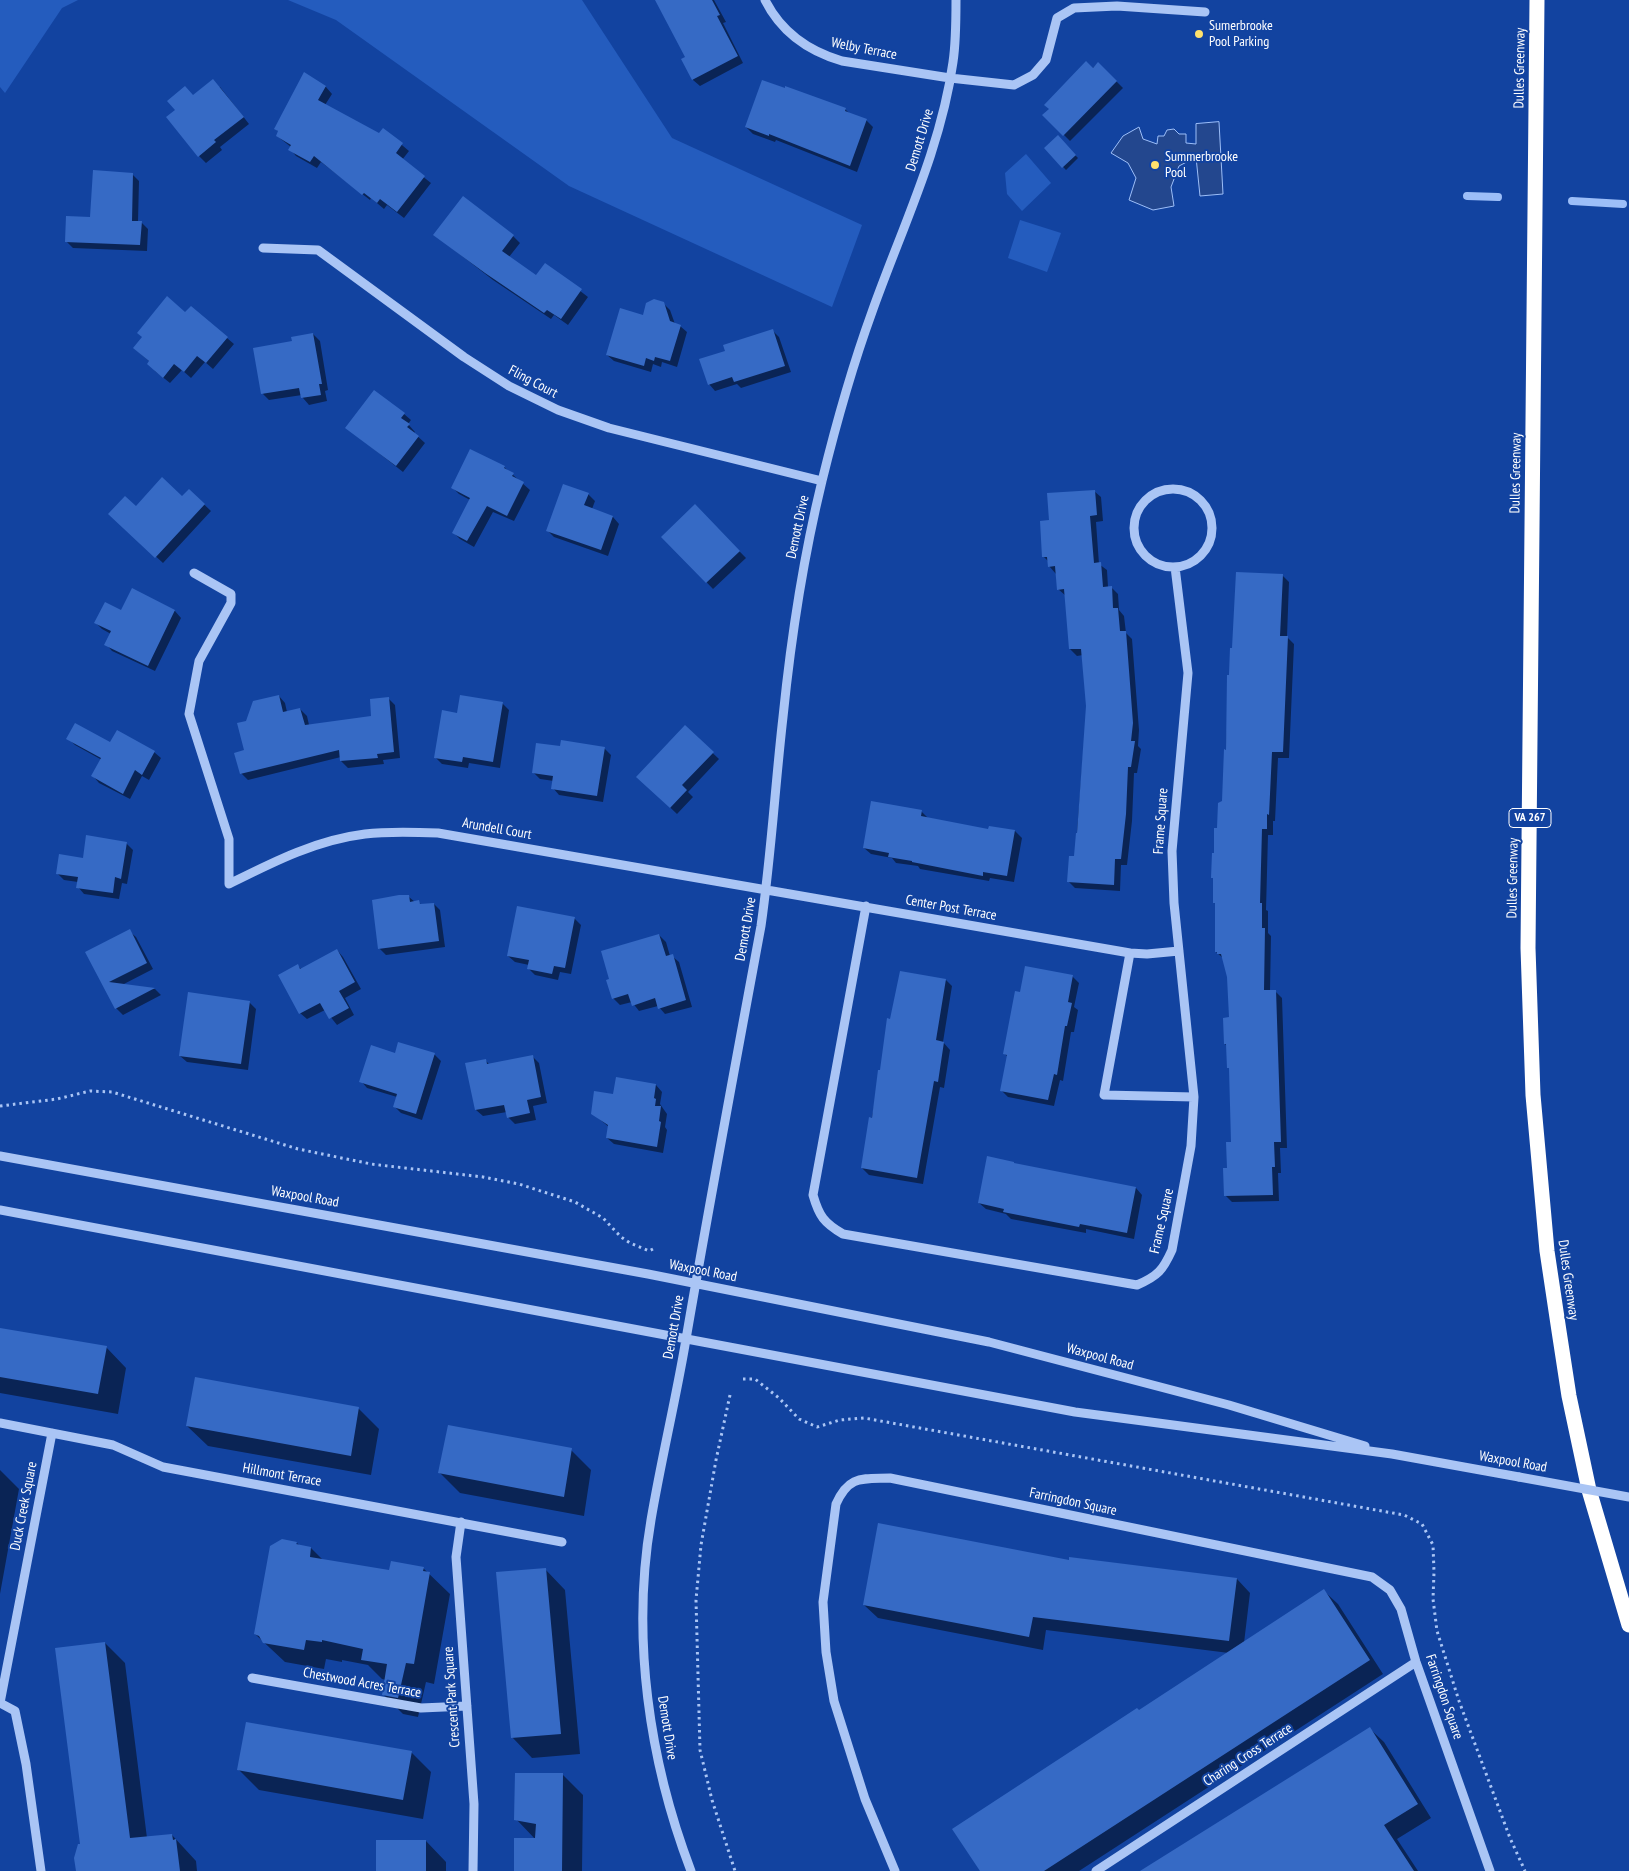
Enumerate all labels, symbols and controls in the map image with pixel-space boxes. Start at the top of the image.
place label: Sumerbrooke Pool Parking [1209,18,1273,50]
street label: Dulles Greenway [1511,27,1529,109]
marker: Sumerbrooke Pool Parking [1193,28,1205,40]
street label: Welby Terrace [830,34,898,64]
street label: Demott Drive [903,107,937,173]
place label: Summerbrooke Pool [1165,149,1238,182]
marker: Summerbrooke Pool [1149,159,1161,171]
street label: Fling Court [505,362,561,402]
street label: Dulles Greenway [1507,432,1525,514]
street label: Demott Drive [783,494,813,560]
street label: Frame Square [1150,787,1172,855]
road number: VA 267 [1509,808,1551,828]
street label: Arundell Court [461,815,533,843]
street label: Dulles Greenway [1504,837,1522,919]
street label: Center Post Terrace [904,892,998,924]
street label: Demott Drive [732,896,760,962]
street label: Waxpool Road [270,1183,340,1211]
street label: Frame Square [1146,1187,1178,1255]
street label: Dulles Greenway [1554,1239,1582,1321]
street label: Waxpool Road [668,1256,738,1286]
street label: Demott Drive [660,1294,688,1360]
street label: Waxpool Road [1065,1340,1135,1374]
street label: Waxpool Road [1478,1448,1548,1476]
street label: Duck Creek Square [7,1460,41,1552]
street label: Hillmont Terrace [241,1460,323,1490]
street label: Farringdon Square [1028,1485,1118,1519]
street label: Crescent Park Square [440,1646,464,1748]
street label: Farringdon Square [1422,1652,1466,1742]
street label: Chestwood Acres Terrace [302,1664,422,1702]
street label: Demott Drive [654,1695,680,1761]
street label: Charing Cross Terrace [1200,1720,1296,1790]

